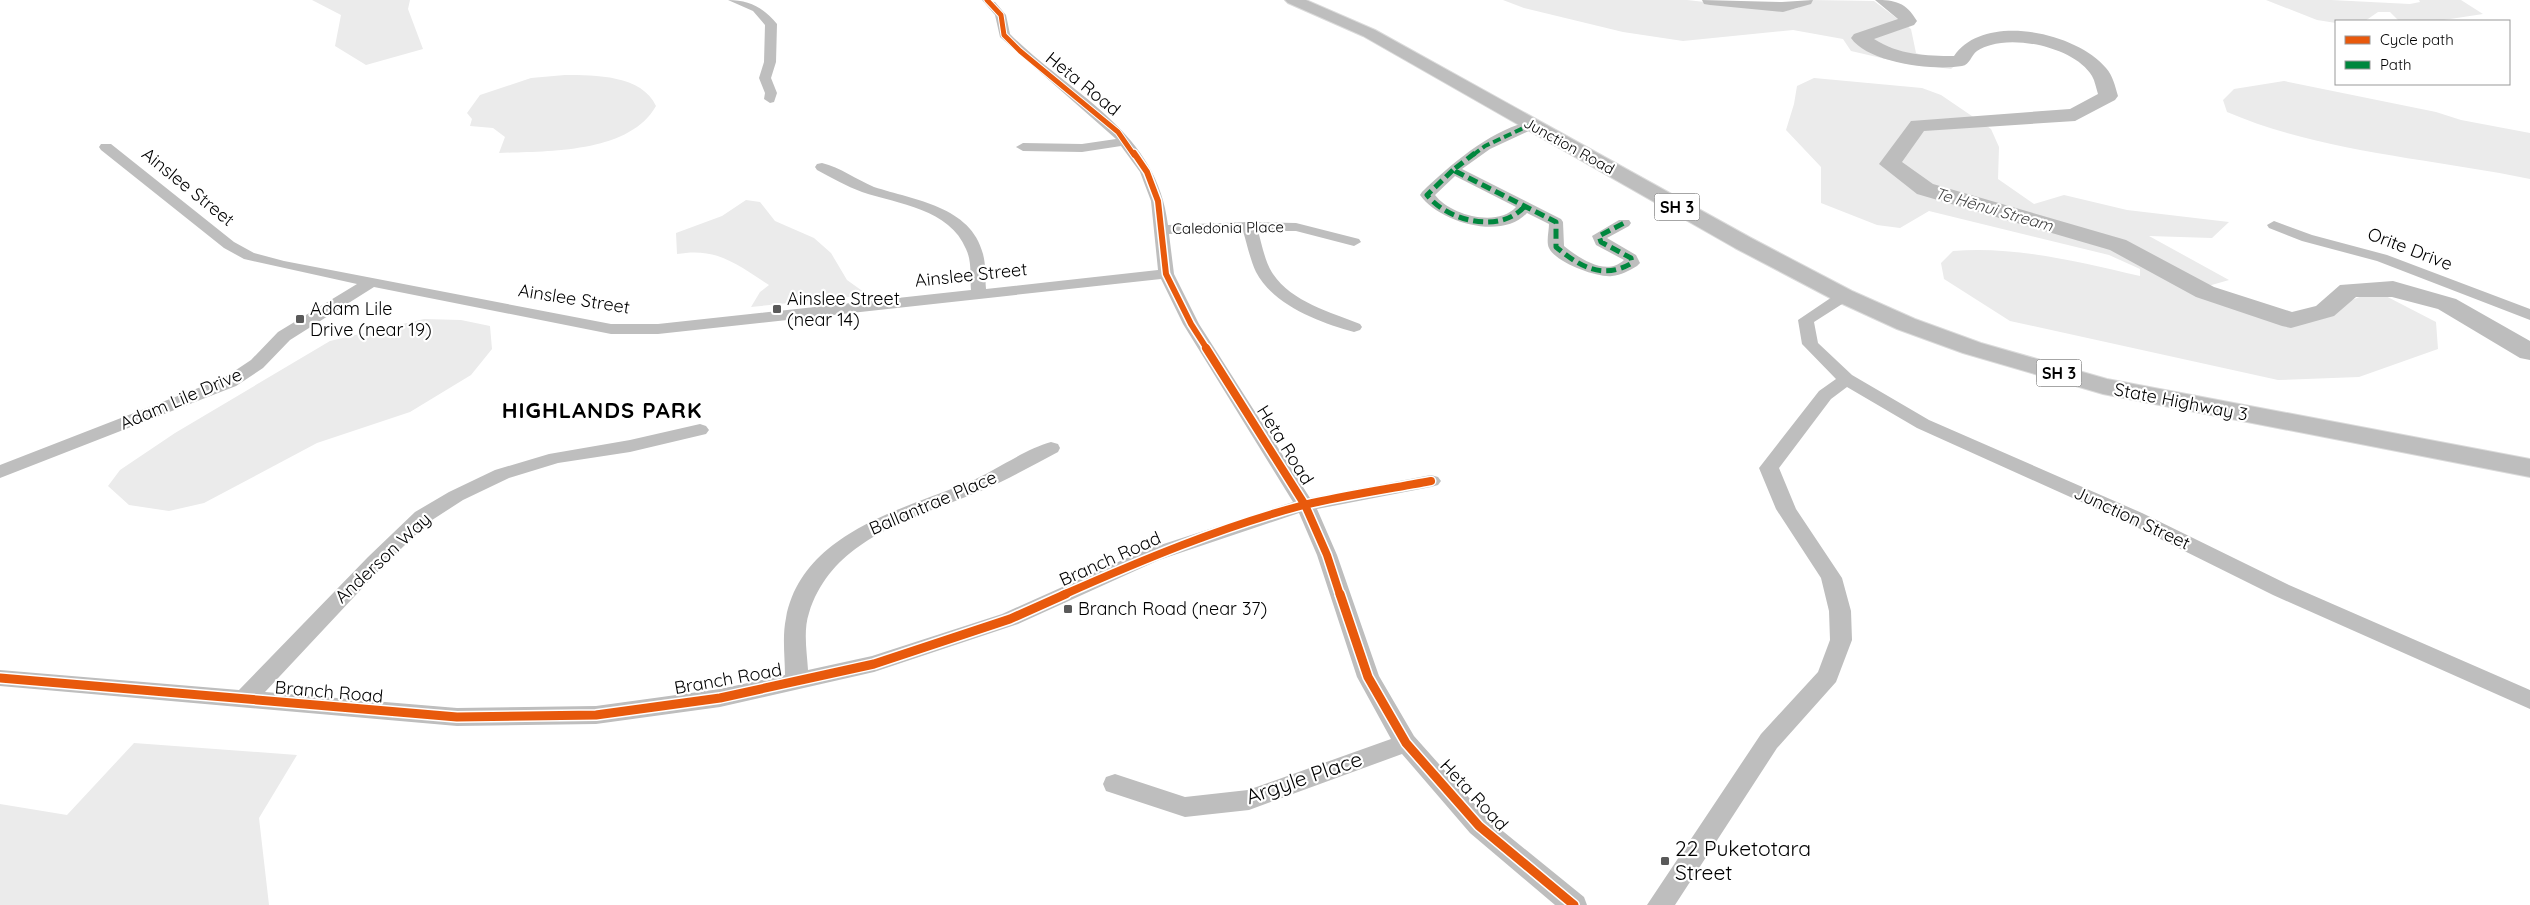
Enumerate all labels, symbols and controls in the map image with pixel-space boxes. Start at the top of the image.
legend [2335,20,2510,85]
text: Cycle path [2380,30,2454,49]
street label: Heta Road [1041,46,1125,121]
text: Path [2380,55,2412,74]
street label: Junction Road [1521,113,1618,178]
street label: Ainslee Street [137,142,239,231]
water label: Te Hēnui Stream [1933,183,2056,235]
road number: SH 3 [1654,193,1700,220]
street label: Caledonia Place [1172,217,1284,238]
street label: Orite Drive [2365,222,2456,275]
street label: Ainslee Street [914,257,1028,292]
street label: Ainslee Street [517,278,632,319]
place label: Ainslee Street (near 14) [787,287,900,331]
place label: Adam Lile Drive (near 19) [310,297,432,341]
marker: Ainslee Street (near 14) [771,303,783,315]
marker: Adam Lile Drive (near 19) [294,313,306,325]
road number: SH 3 [2036,359,2082,386]
street label: Adam Lile Drive [116,362,245,435]
street label: State Highway 3 [2112,377,2250,426]
district label: HIGHLANDS PARK [502,396,702,424]
street label: Heta Road [1252,401,1319,489]
street label: Ballantrae Place [866,465,1000,540]
street label: Junction Street [2070,481,2194,555]
street label: Anderson Way [330,507,436,608]
street label: Branch Road [1055,526,1164,591]
place label: Branch Road (near 37) [1078,597,1267,620]
marker: Branch Road (near 37) [1062,603,1074,615]
street label: Branch Road [672,658,784,699]
street label: Branch Road [274,675,384,708]
street label: Argyle Place [1242,745,1365,809]
street label: Heta Road [1435,754,1513,835]
place label: 22 Puketotara Street [1675,835,1811,885]
marker: 22 Puketotara Street [1659,855,1671,867]

